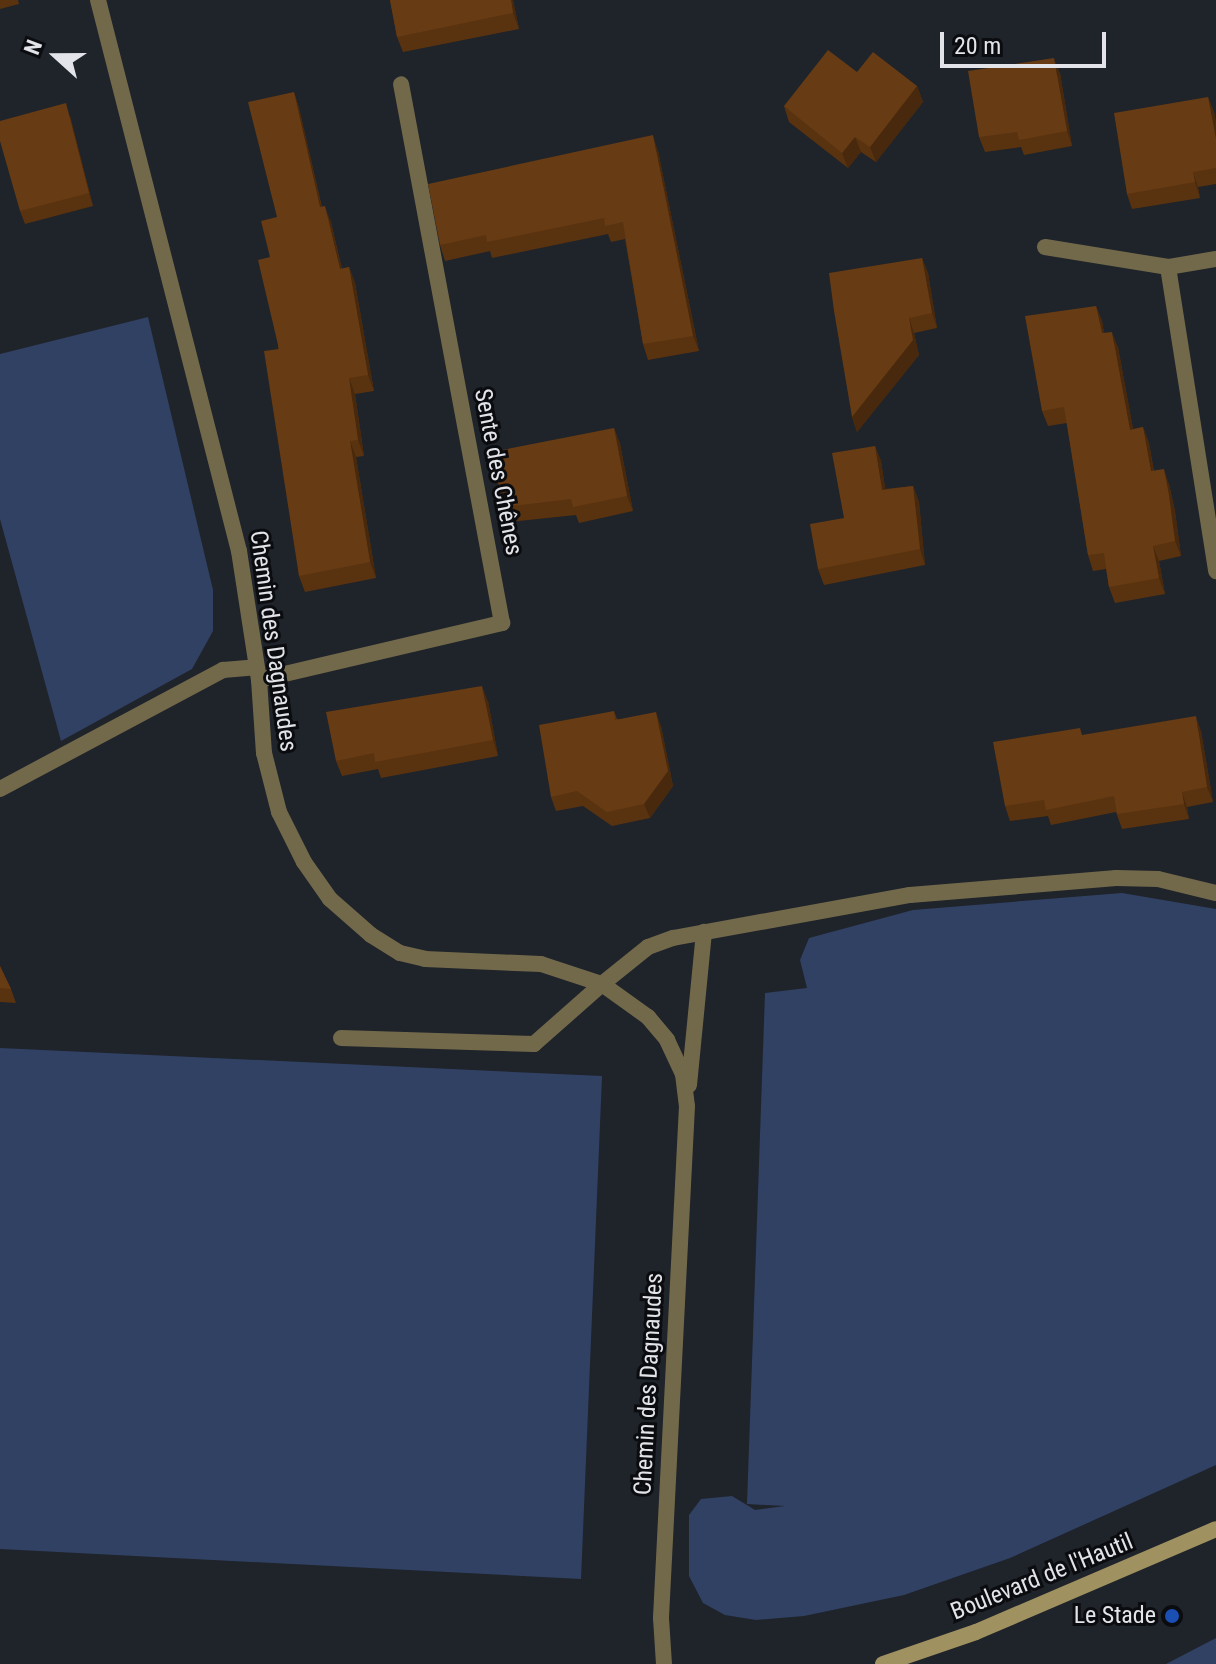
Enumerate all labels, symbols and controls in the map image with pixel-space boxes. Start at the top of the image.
north arrow [16,16,96,96]
scale bar [944,16,1110,66]
text: 20 m [954,32,1001,60]
text: N [19,36,47,58]
street label: Sente des Chênes [468,386,528,558]
street label: Chemin des Dagnaudes [243,529,303,753]
street label: Chemin des Dagnaudes [629,1272,669,1496]
street label: Boulevard de l'Hautil [947,1527,1137,1627]
place label: Le Stade [1074,1602,1156,1630]
marker: Le Stade [1163,1607,1181,1625]

